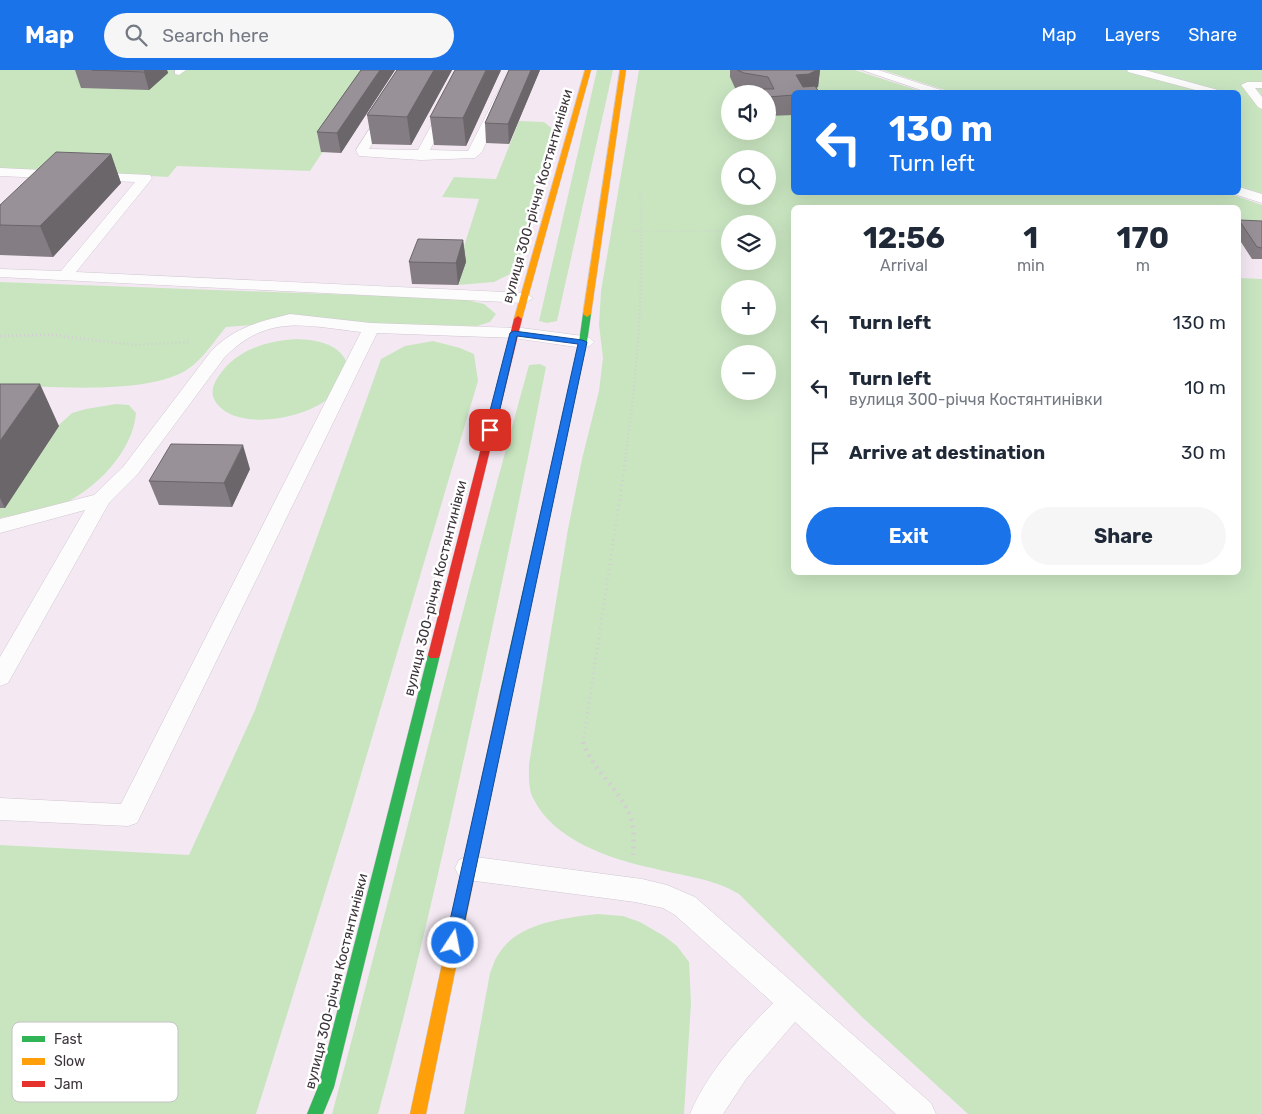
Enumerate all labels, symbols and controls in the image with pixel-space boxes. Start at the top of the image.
search box [104,13,454,58]
text: Map [25,21,74,49]
icon: search [122,21,150,49]
text: Search here [162,24,269,47]
text: Map [1042,24,1077,46]
text: Layers [1105,24,1160,46]
text: Share [1188,24,1237,46]
map controls [721,85,776,400]
button: sound [721,85,776,140]
street label: вулиця 300-річчя Костянтинівки [499,87,576,305]
text: 130 m [889,108,993,150]
icon: left [806,110,871,175]
button: search [721,150,776,205]
text: Turn left [889,150,975,177]
button: layers [721,215,776,270]
text: 12:56 [863,220,945,256]
text: 1 [1023,220,1038,256]
text: 170 [1117,220,1169,256]
text: Arrival [880,256,928,275]
text: min [1017,256,1045,275]
text: m [1136,256,1150,275]
button: + [721,280,776,335]
icon: left [806,309,834,337]
text: Turn left [849,311,931,334]
text: 130 m [1173,311,1226,334]
button: − [721,345,776,400]
text: Turn left [849,367,931,390]
icon: left [806,374,834,402]
text: 10 m [1184,376,1226,399]
text: вулиця 300-річчя Костянтинівки [849,390,1102,409]
pin [469,409,511,451]
icon: arrive [476,416,504,444]
icon: arrive [806,439,834,467]
text: Arrive at destination [849,441,1045,464]
text: 30 m [1181,441,1226,464]
street label: вулиця 300-річчя Костянтинівки [400,478,471,698]
button: Exit [806,507,1011,565]
button: Share [1021,507,1226,565]
street label: вулиця 300-річчя Костянтинівки [301,871,372,1091]
position arrow [426,916,478,968]
legend [12,1022,178,1102]
text: Fast [54,1031,83,1048]
text: Slow [54,1053,85,1070]
text: Jam [54,1076,83,1093]

